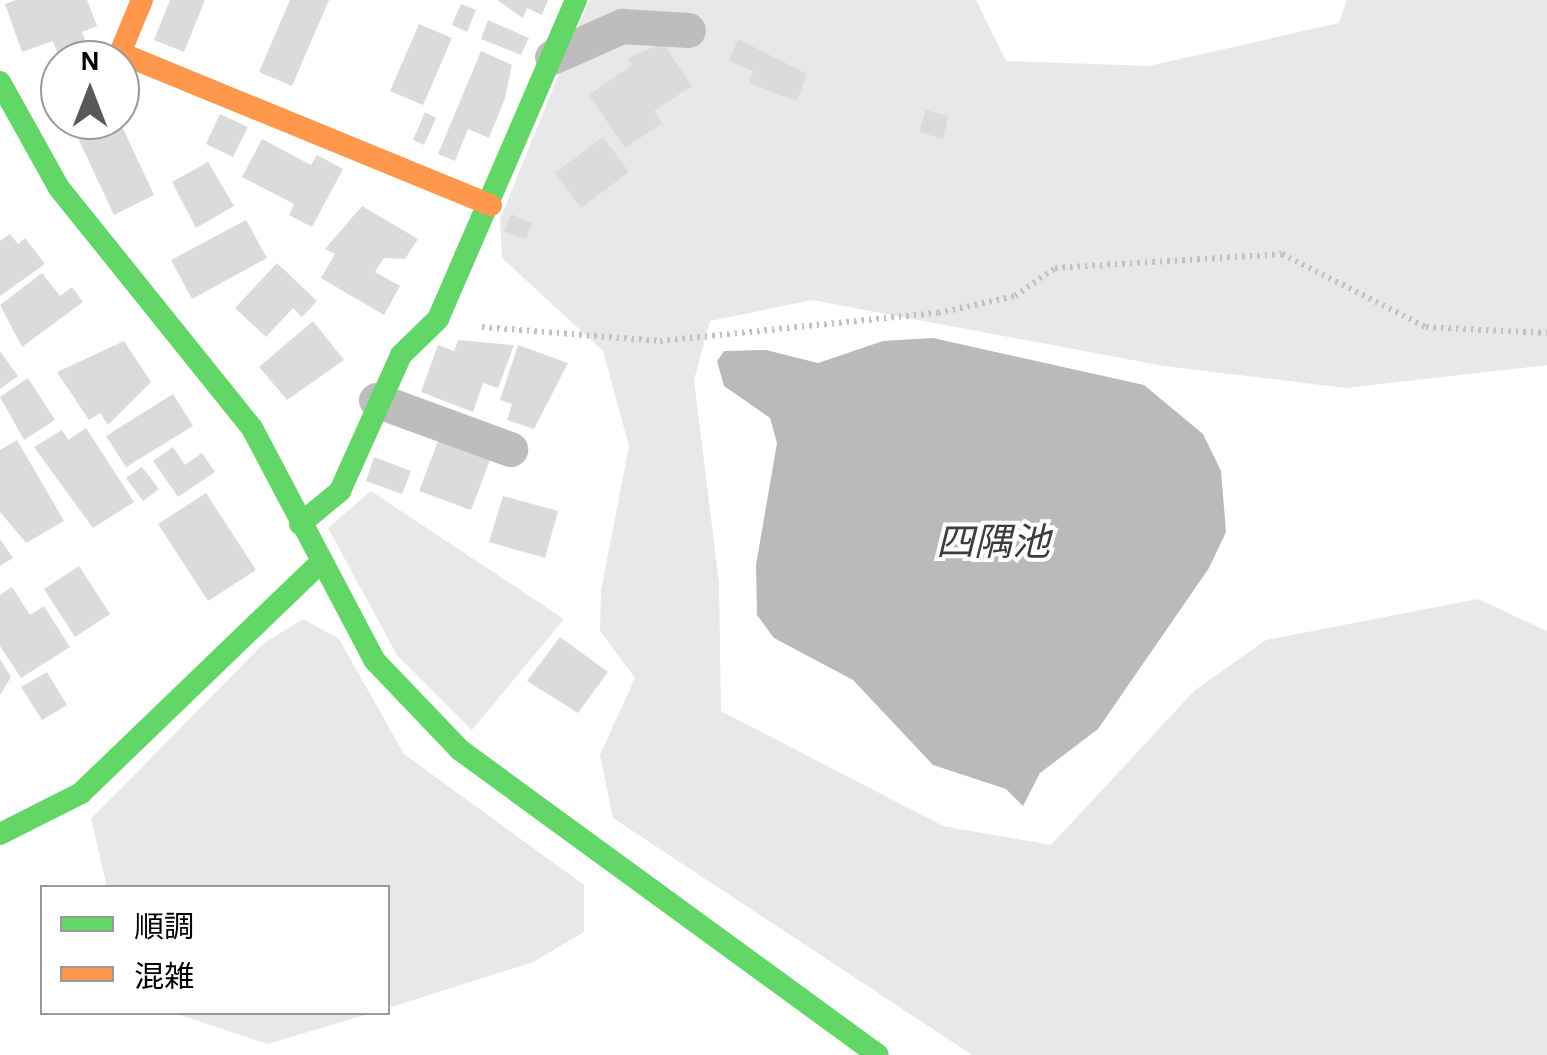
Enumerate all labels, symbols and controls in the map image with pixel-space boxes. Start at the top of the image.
north arrow [40,40,140,140]
text: N [80,48,100,76]
water label: 四隅池 [936,522,1050,568]
legend [40,885,390,1015]
text: 順調 [134,913,194,943]
text: 混雑 [134,963,194,993]

